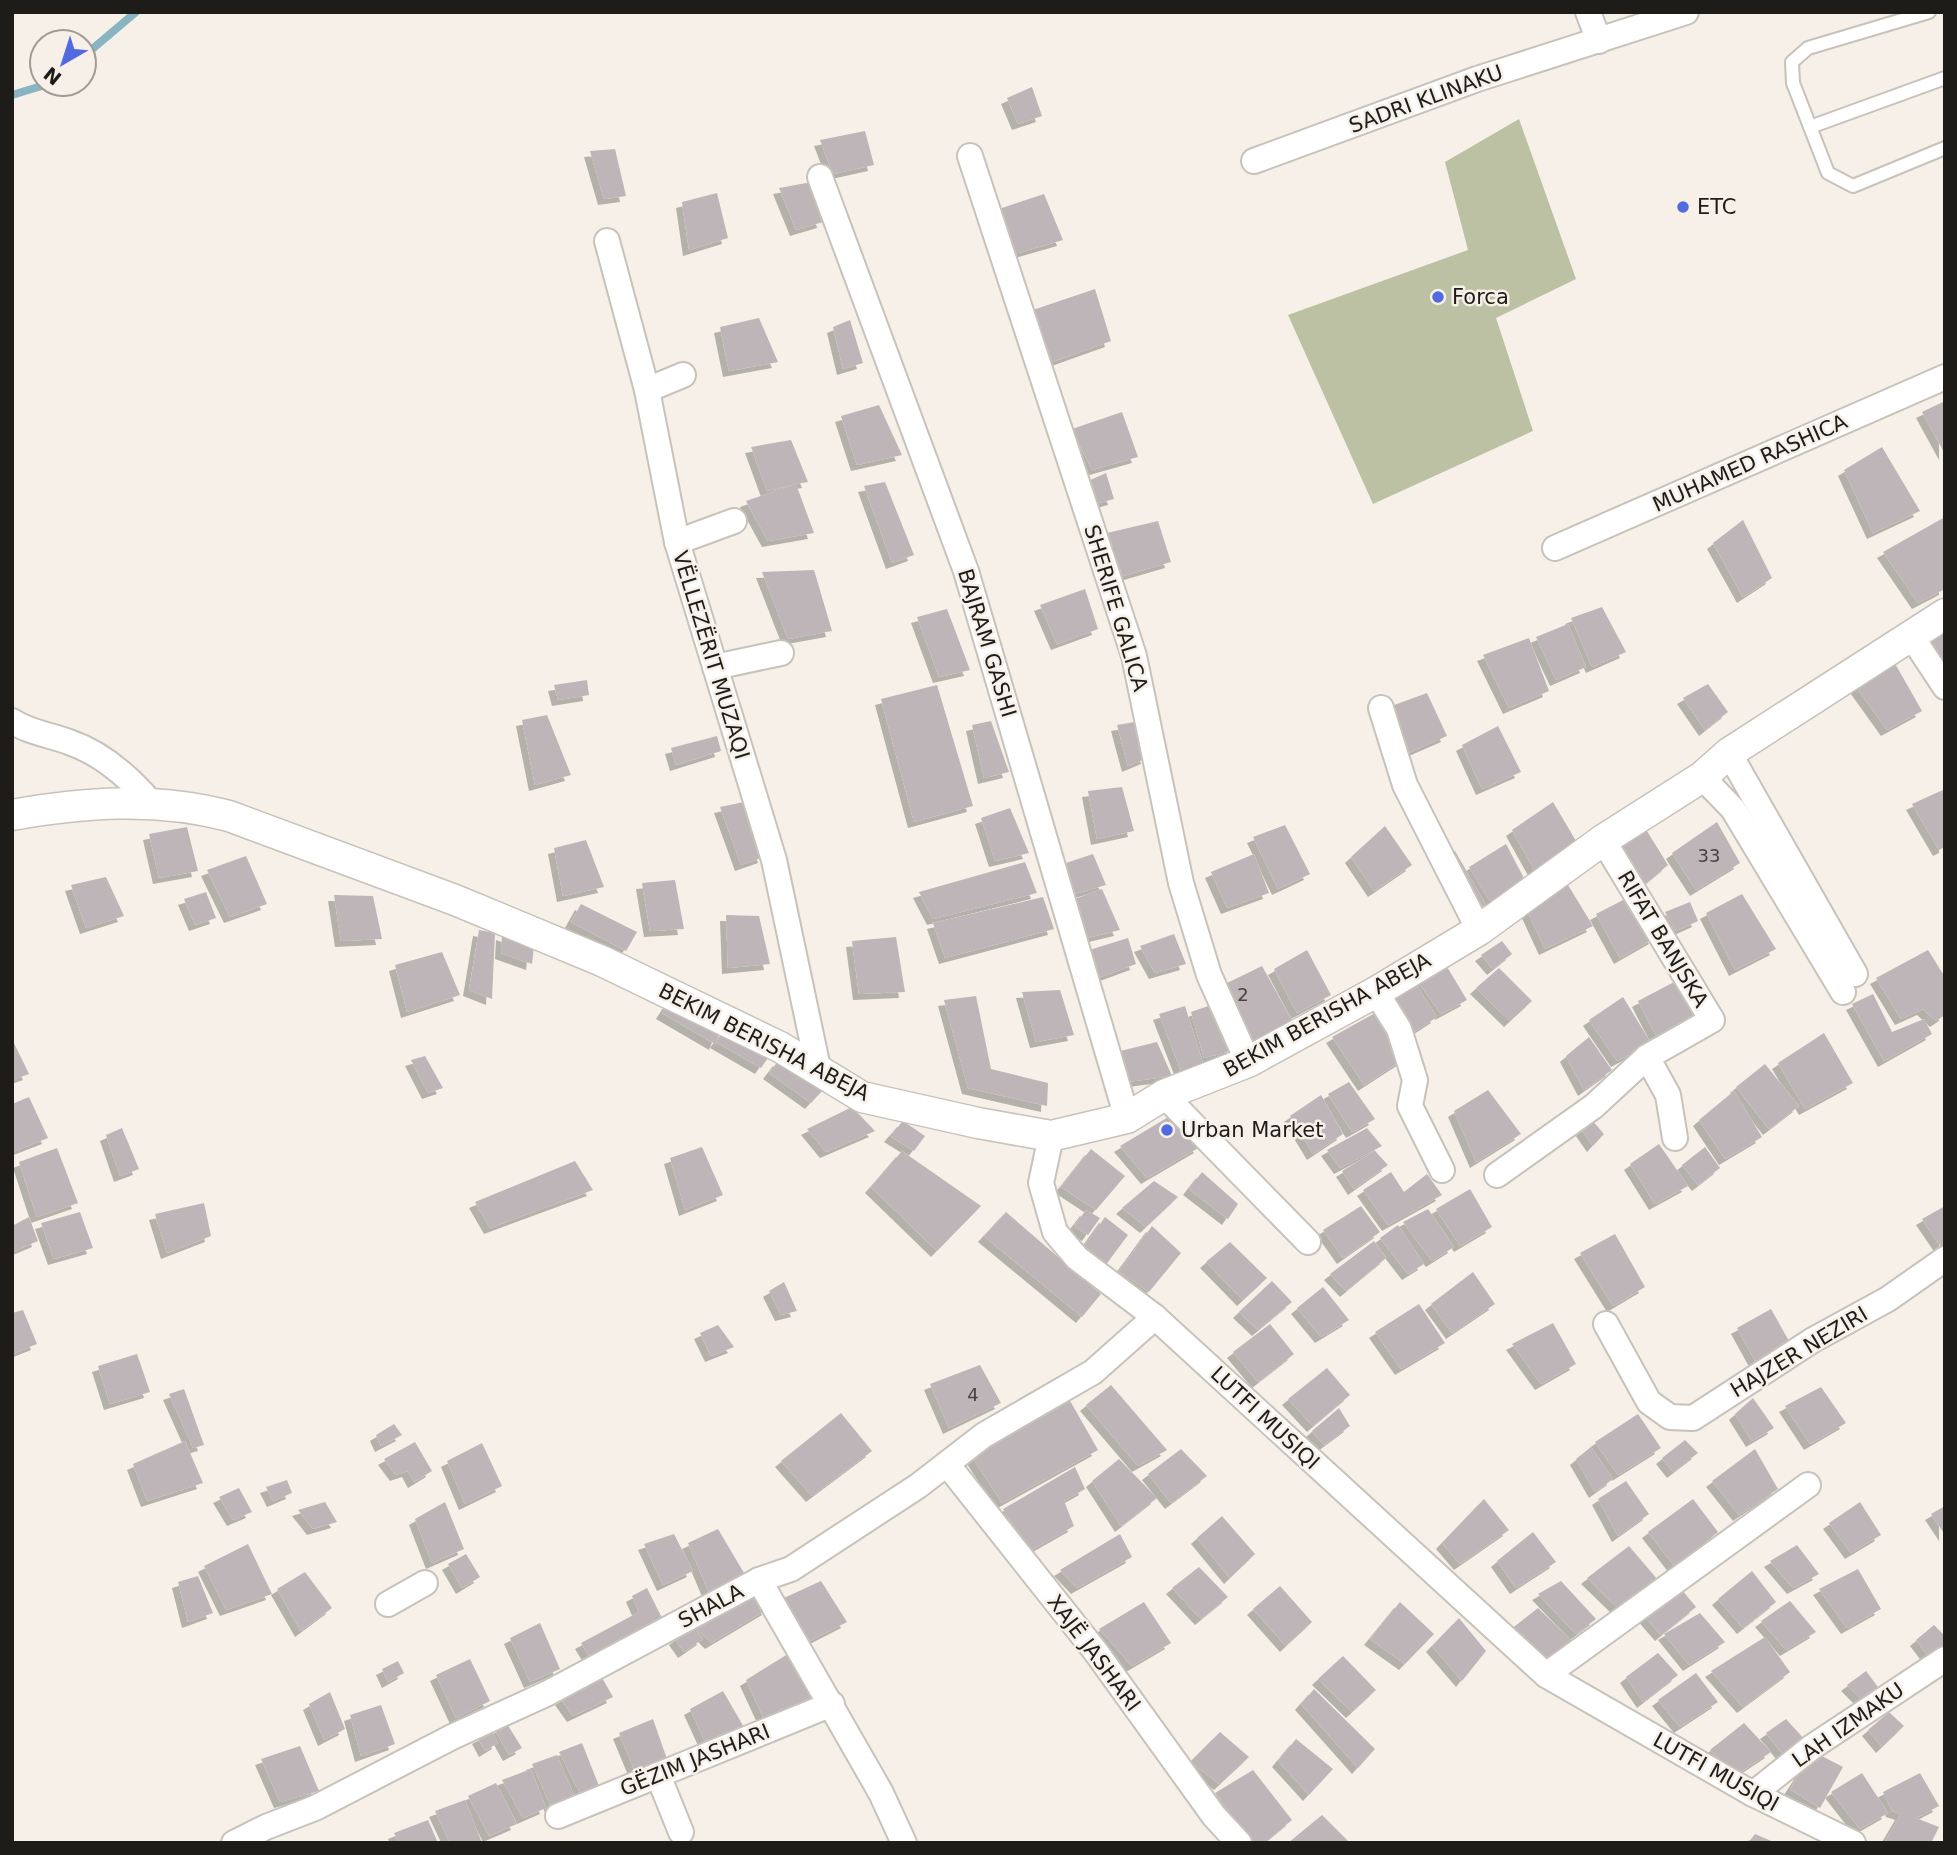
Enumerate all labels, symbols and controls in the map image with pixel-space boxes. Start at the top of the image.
north arrow [28,28,98,98]
street label: SADRI KLINAKU [1346,60,1506,138]
text: N [39,63,65,90]
place label: ETC [1697,195,1737,219]
marker: ETC [1675,199,1691,215]
place label: Forca [1452,285,1509,309]
marker: Forca [1430,289,1446,305]
street label: MUHAMED RASHICA [1649,409,1852,517]
street label: SHERIFE GALICA [1079,522,1153,695]
street label: VËLLEZËRIT MUZAQI [668,548,755,762]
street label: BAJRAM GASHI [953,566,1021,720]
house number: 33 [1698,845,1720,866]
street label: RIFAT BANJSKA [1613,866,1714,1012]
street label: BEKIM BERISHA ABEJA [1219,948,1435,1082]
street label: BEKIM BERISHA ABEJA [655,978,874,1106]
house number: 2 [1237,984,1249,1005]
place label: Urban Market [1181,1118,1323,1142]
marker: Urban Market [1159,1122,1175,1138]
street label: HAJZER NEZIRI [1726,1302,1872,1402]
street label: LUTFI MUSIQI [1206,1362,1324,1474]
house number: 4 [967,1384,979,1405]
street label: SHALA [674,1579,748,1633]
street label: XAJË JASHARI [1042,1590,1146,1716]
street label: LAH IZMAKU [1788,1678,1908,1772]
street label: GËZIM JASHARI [616,1718,773,1801]
street label: LUTFI MUSIQI [1649,1728,1783,1816]

